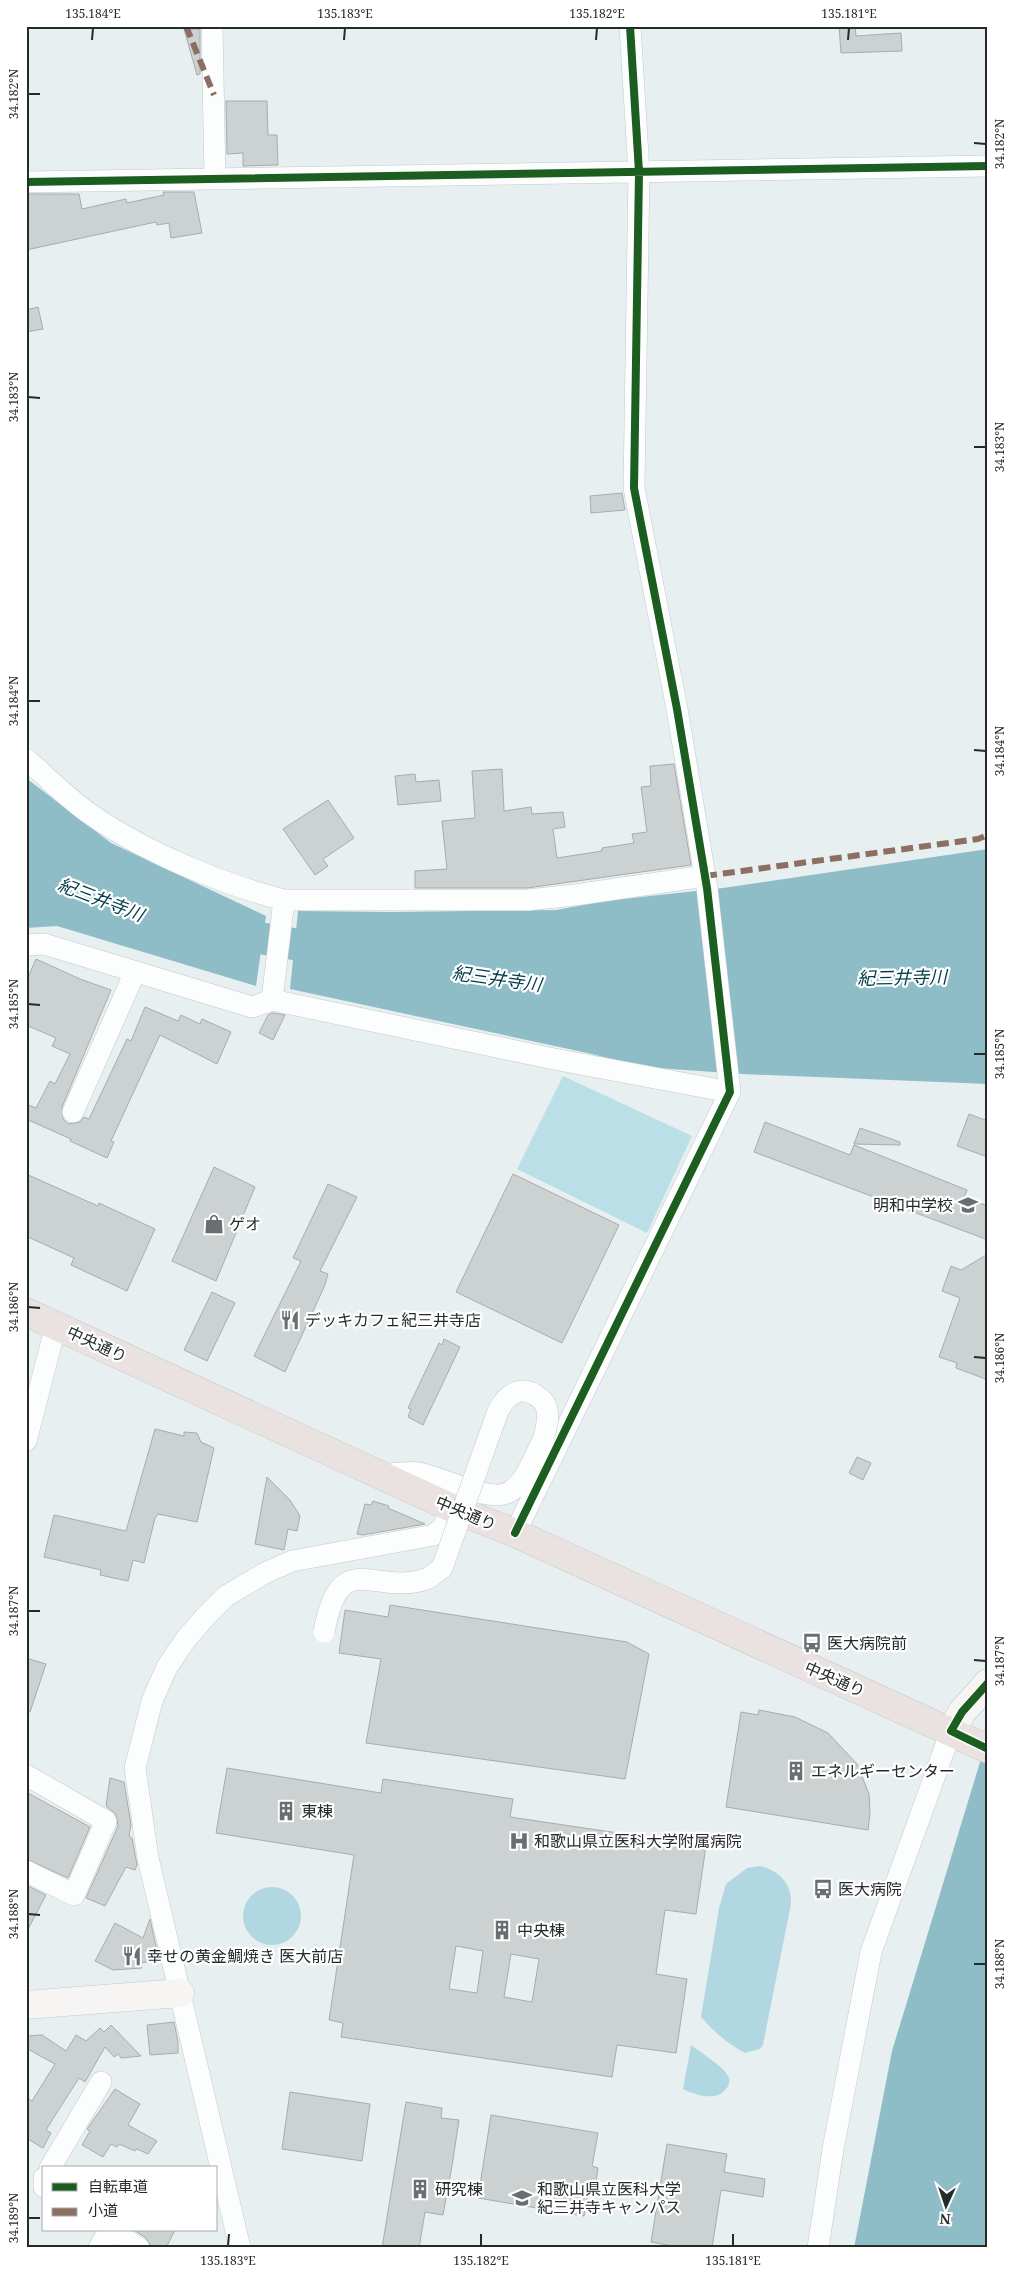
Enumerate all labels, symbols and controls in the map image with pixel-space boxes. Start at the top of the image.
text: 135.184°E [65,5,121,22]
text: 135.183°E [317,5,373,22]
text: 135.182°E [569,5,625,22]
text: 135.181°E [821,5,877,22]
text: 34.182°N [5,69,22,119]
text: 34.182°N [991,119,1008,169]
text: 34.183°N [5,372,22,422]
text: 34.183°N [991,422,1008,472]
text: 34.184°N [5,676,22,726]
text: 34.184°N [991,726,1008,776]
water label: 紀三井寺川 [55,872,149,927]
water label: 紀三井寺川 [451,960,545,996]
water label: 紀三井寺川 [857,964,949,990]
text: 34.185°N [5,979,22,1029]
text: 34.185°N [991,1029,1008,1079]
place label: 明和中学校 [873,1194,953,1216]
school or university icon: 明和中学校 [957,1194,979,1216]
shop icon: ゲオ [203,1213,225,1235]
place label: ゲオ [229,1213,261,1235]
text: 34.186°N [5,1282,22,1332]
restaurant icon: デッキカフェ紀三井寺店 [279,1309,301,1331]
place label: デッキカフェ紀三井寺店 [305,1309,481,1331]
street label: 中央通り [63,1321,131,1367]
text: 34.186°N [991,1333,1008,1383]
street label: 中央通り [432,1490,500,1536]
text: 34.187°N [5,1586,22,1636]
bus stop icon: 医大病院前 [801,1632,823,1654]
place label: 医大病院前 [827,1632,907,1654]
text: 34.187°N [991,1636,1008,1686]
street label: 中央通り [801,1656,869,1702]
building icon: エネルギーセンター [785,1760,807,1782]
place label: エネルギーセンター [811,1760,955,1782]
building icon: 東棟 [275,1800,297,1822]
place label: 東棟 [301,1800,333,1822]
hospital icon: 和歌山県立医科大学附属病院 [508,1830,530,1852]
place label: 和歌山県立医科大学附属病院 [534,1830,742,1852]
bus stop icon: 医大病院 [812,1878,834,1900]
place label: 医大病院 [838,1878,902,1900]
text: 34.188°N [5,1889,22,1939]
building icon: 中央棟 [491,1919,513,1941]
place label: 中央棟 [517,1919,565,1941]
text: 34.188°N [991,1939,1008,1989]
restaurant icon: 幸せの黄金鯛焼き 医大前店 [121,1945,143,1967]
place label: 幸せの黄金鯛焼き 医大前店 [147,1945,343,1967]
legend [42,2166,218,2232]
text: 自転車道 [88,2176,148,2196]
building icon: 研究棟 [409,2178,431,2200]
place label: 研究棟 [435,2178,483,2200]
place label: 和歌山県立医科大学 紀三井寺キャンパス [537,2178,681,2218]
north arrow [922,2182,972,2232]
school or university icon: 和歌山県立医科大学 紀三井寺キャンパス [511,2187,533,2209]
text: 34.189°N [5,2193,22,2243]
text: 小道 [88,2200,118,2220]
text: N [939,2210,951,2229]
text: 135.183°E [200,2252,256,2269]
text: 135.182°E [453,2252,509,2269]
text: 135.181°E [705,2252,761,2269]

